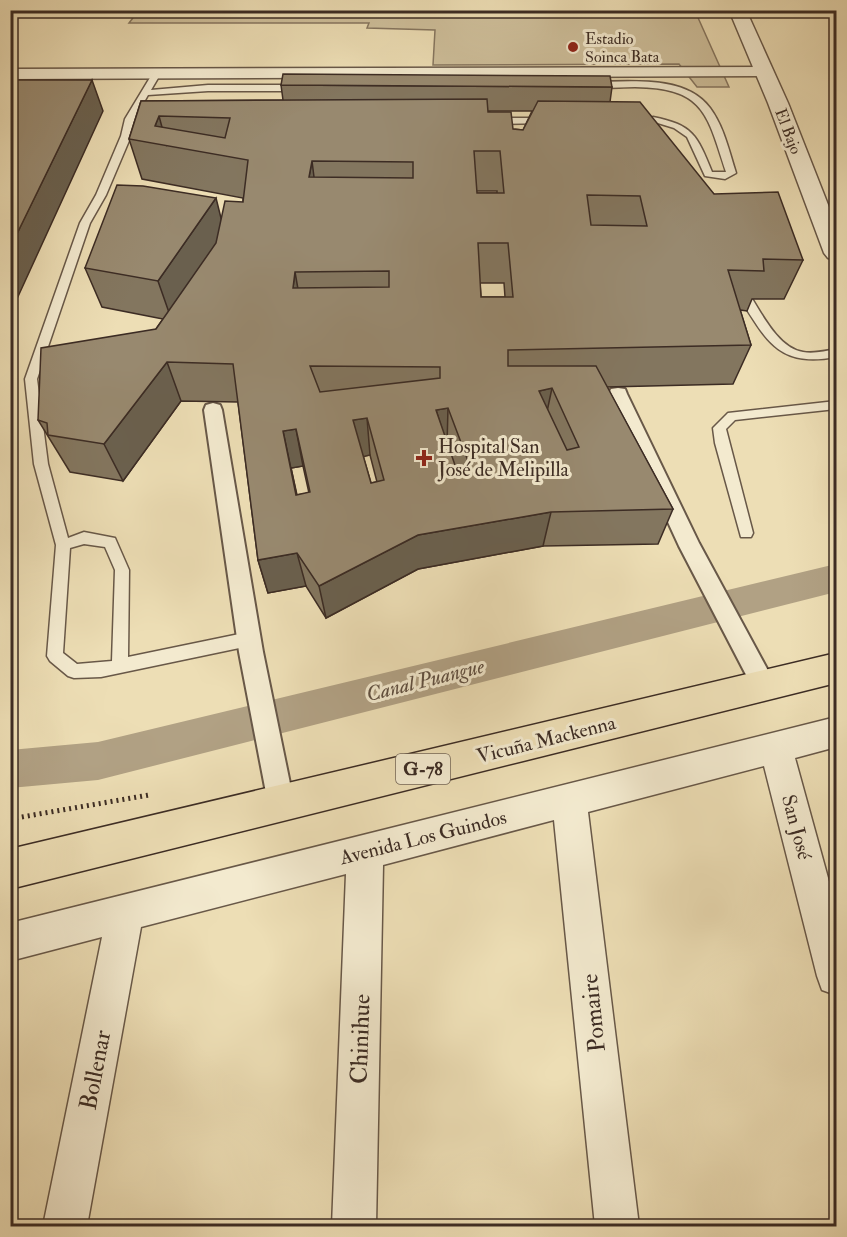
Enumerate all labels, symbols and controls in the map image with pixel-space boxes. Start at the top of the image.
place label: Estadio Soinca Bata [585,29,660,67]
marker: Estadio Soinca Bata [566,40,580,54]
street label: El Bajo [770,106,806,157]
place label: Hospital San José de Melipilla [437,434,570,483]
marker: Hospital San José de Melipilla [415,449,433,467]
water label: Canal Puangue [363,653,488,708]
street label: Vicuña Mackenna [474,710,619,769]
road number: G-78 [396,754,450,784]
street label: San José [776,792,817,863]
street label: Avenida Los Guindos [336,805,509,871]
street label: Pomaire [574,972,613,1054]
street label: Chinihue [343,993,378,1085]
street label: Bollenar [73,1028,118,1113]

